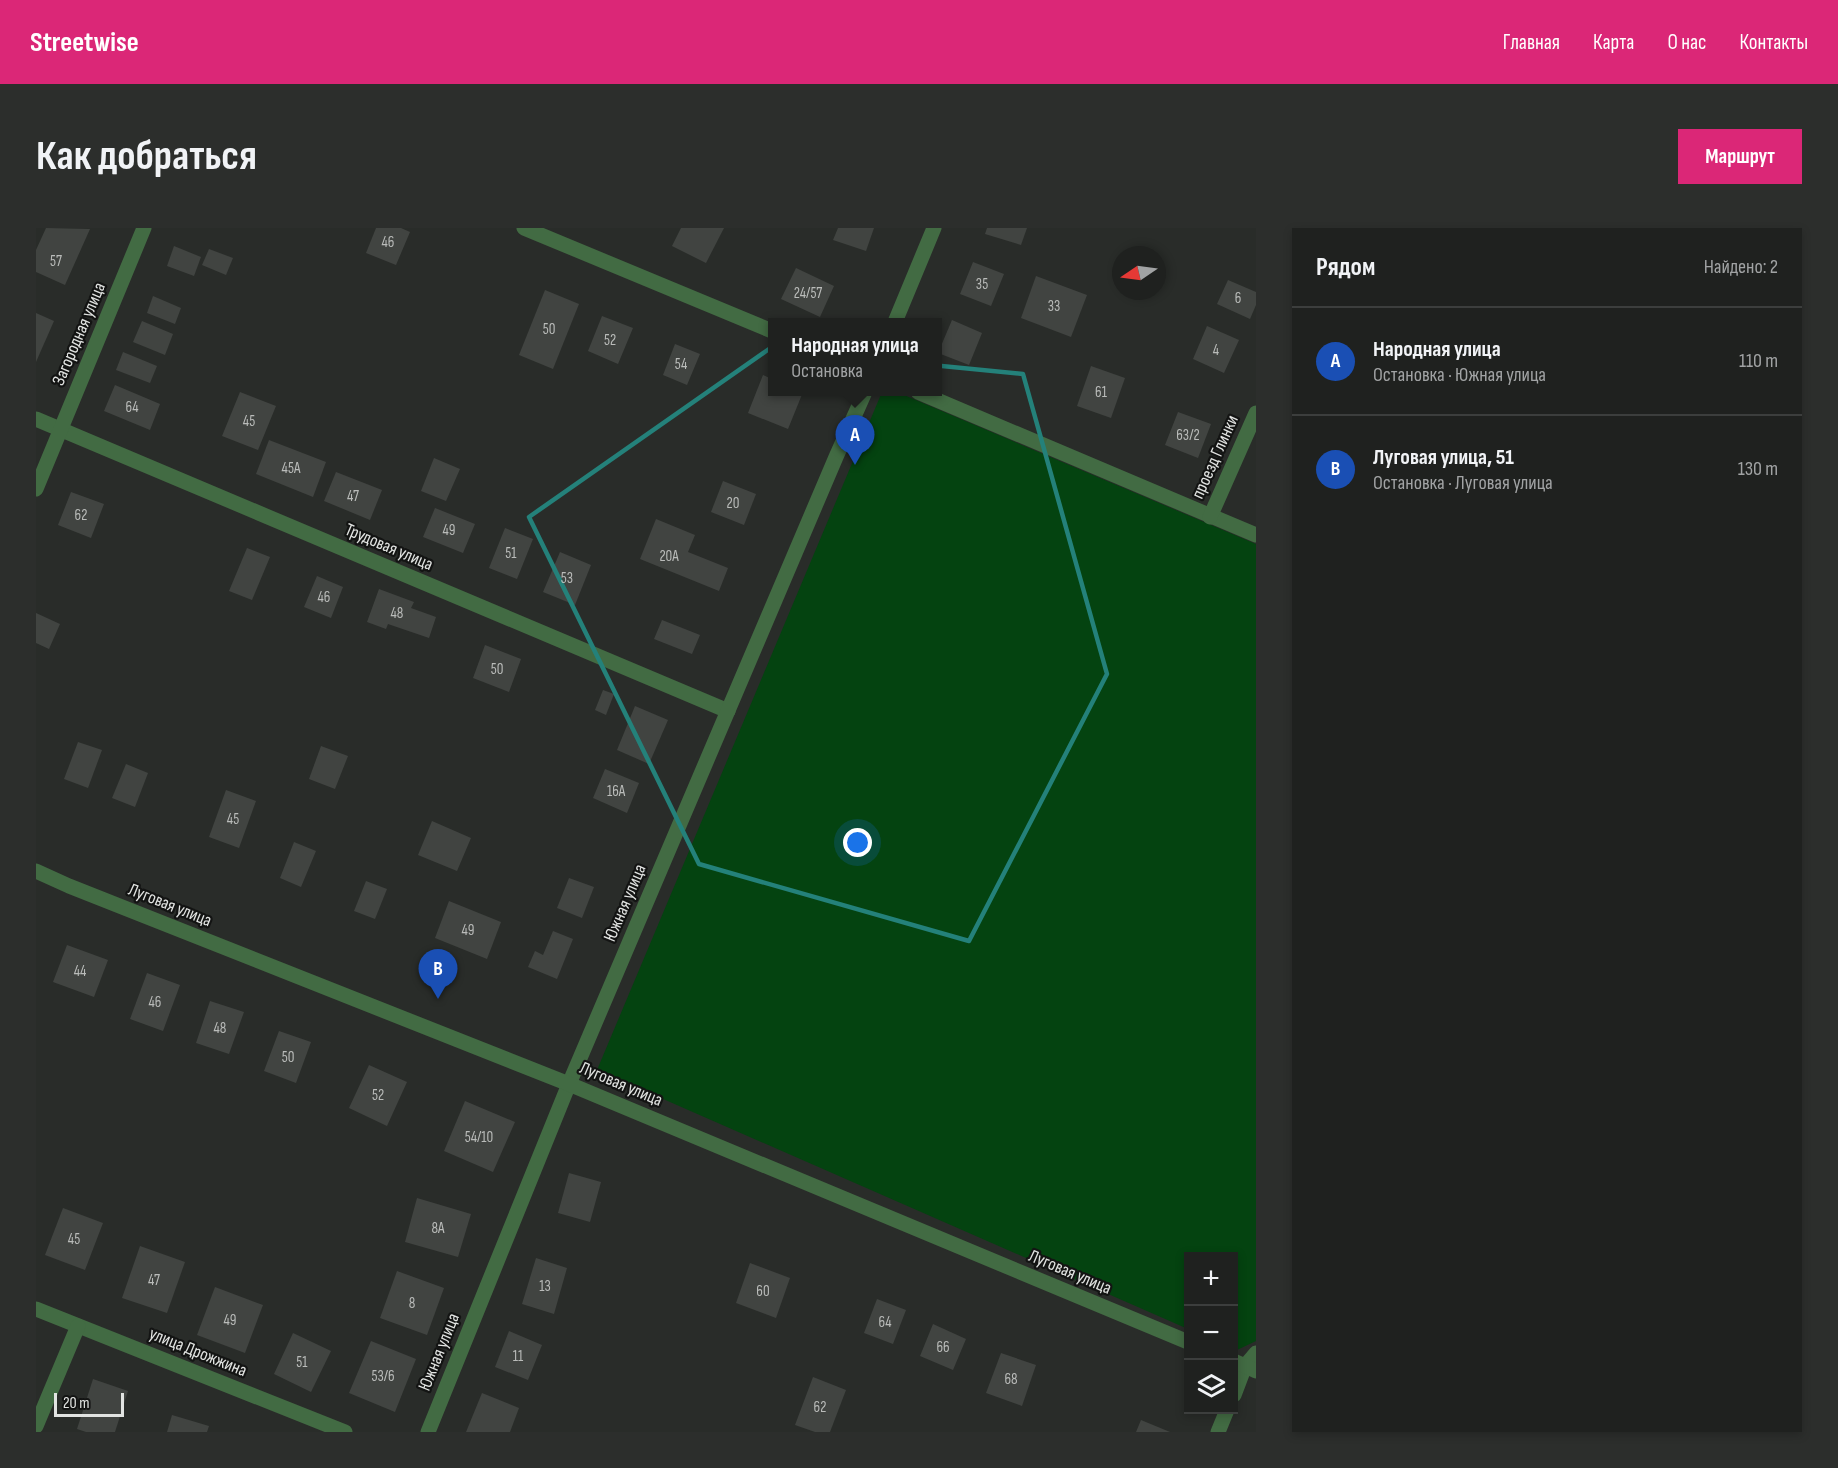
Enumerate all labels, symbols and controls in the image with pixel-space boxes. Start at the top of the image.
text: Streetwise [30,26,139,59]
text: Главная [1503,30,1560,55]
text: Карта [1593,30,1634,55]
text: О нас [1667,30,1706,55]
text: Контакты [1739,30,1808,55]
button: Маршрут [1678,129,1802,184]
text: Как добраться [36,131,257,182]
house number: 46 [382,233,394,252]
north arrow [1112,246,1166,300]
house number: 57 [50,252,62,271]
text: Рядом [1316,252,1375,283]
text: Найдено: 2 [1704,255,1778,279]
house number: 35 [976,275,988,294]
street label: Загородная улица [48,279,110,389]
house number: 24/57 [794,284,822,303]
house number: 6 [1235,289,1241,308]
house number: 33 [1048,297,1060,316]
popup [768,318,942,396]
house number: 50 [543,320,555,339]
house number: 52 [604,331,616,350]
text: Народная улица [791,332,919,359]
text: Народная улица [1373,336,1501,363]
house number: 4 [1213,341,1219,360]
text: A [1331,349,1340,373]
text: 110 m [1739,349,1778,373]
house number: 54 [675,355,687,374]
text: Остановка [791,359,863,383]
text: Остановка · Южная улица [1373,363,1546,387]
house number: 61 [1095,383,1108,402]
house number: 64 [125,398,139,417]
house number: 45 [243,412,255,431]
street label: проезд Глинки [1187,412,1243,502]
pin: A [836,416,874,465]
house number: 63/2 [1176,426,1200,445]
text: Луговая улица, 51 [1373,444,1514,471]
text: B [1331,457,1340,481]
text: 130 m [1738,457,1778,481]
house number: 45А [282,459,301,478]
text: Остановка · Луговая улица [1373,471,1553,495]
house number: 47 [347,487,359,506]
house number: 20 [727,494,739,513]
house number: 62 [75,506,87,525]
street label: Трудовая улица [342,519,436,575]
house number: 49 [443,521,455,540]
house number: 51 [505,544,517,563]
house number: 20А [659,547,679,566]
house number: 53 [561,569,573,588]
house number: 46 [318,588,330,607]
house number: 48 [391,604,403,623]
house number: 50 [491,660,503,679]
house number: 16А [607,782,626,801]
house number: 45 [227,810,239,829]
your location [843,828,872,857]
street label: Южная улица [599,861,651,945]
street label: Луговая улица [125,879,215,931]
house number: 49 [462,921,474,940]
pin: B [418,950,458,999]
house number: 44 [74,962,86,981]
house number: 46 [149,993,161,1012]
house number: 48 [214,1019,226,1038]
house number: 50 [282,1048,294,1067]
street label: Луговая улица [576,1057,666,1111]
house number: 52 [372,1086,384,1105]
house number: 54/10 [465,1128,493,1147]
house number: 8А [432,1219,445,1238]
house number: 45 [68,1230,80,1249]
street label: Луговая улица [1025,1245,1115,1299]
map controls [1184,1252,1238,1414]
button: + [1184,1252,1238,1306]
house number: 47 [148,1271,160,1290]
house number: 13 [539,1277,551,1296]
house number: 60 [756,1282,770,1301]
house number: 8 [409,1294,415,1313]
button: − [1184,1306,1238,1360]
street label: Южная улица [414,1310,464,1394]
house number: 49 [224,1311,236,1330]
house number: 64 [878,1313,892,1332]
street label: улица Дрожжина [146,1323,250,1381]
house number: 66 [936,1338,950,1357]
house number: 11 [513,1347,524,1366]
house number: 51 [296,1353,308,1372]
button: layers [1184,1360,1238,1414]
house number: 53/6 [371,1367,395,1386]
house number: 68 [1004,1370,1018,1389]
scale bar [54,1390,124,1418]
text: 20 m [63,1394,90,1413]
house number: 62 [814,1398,826,1417]

